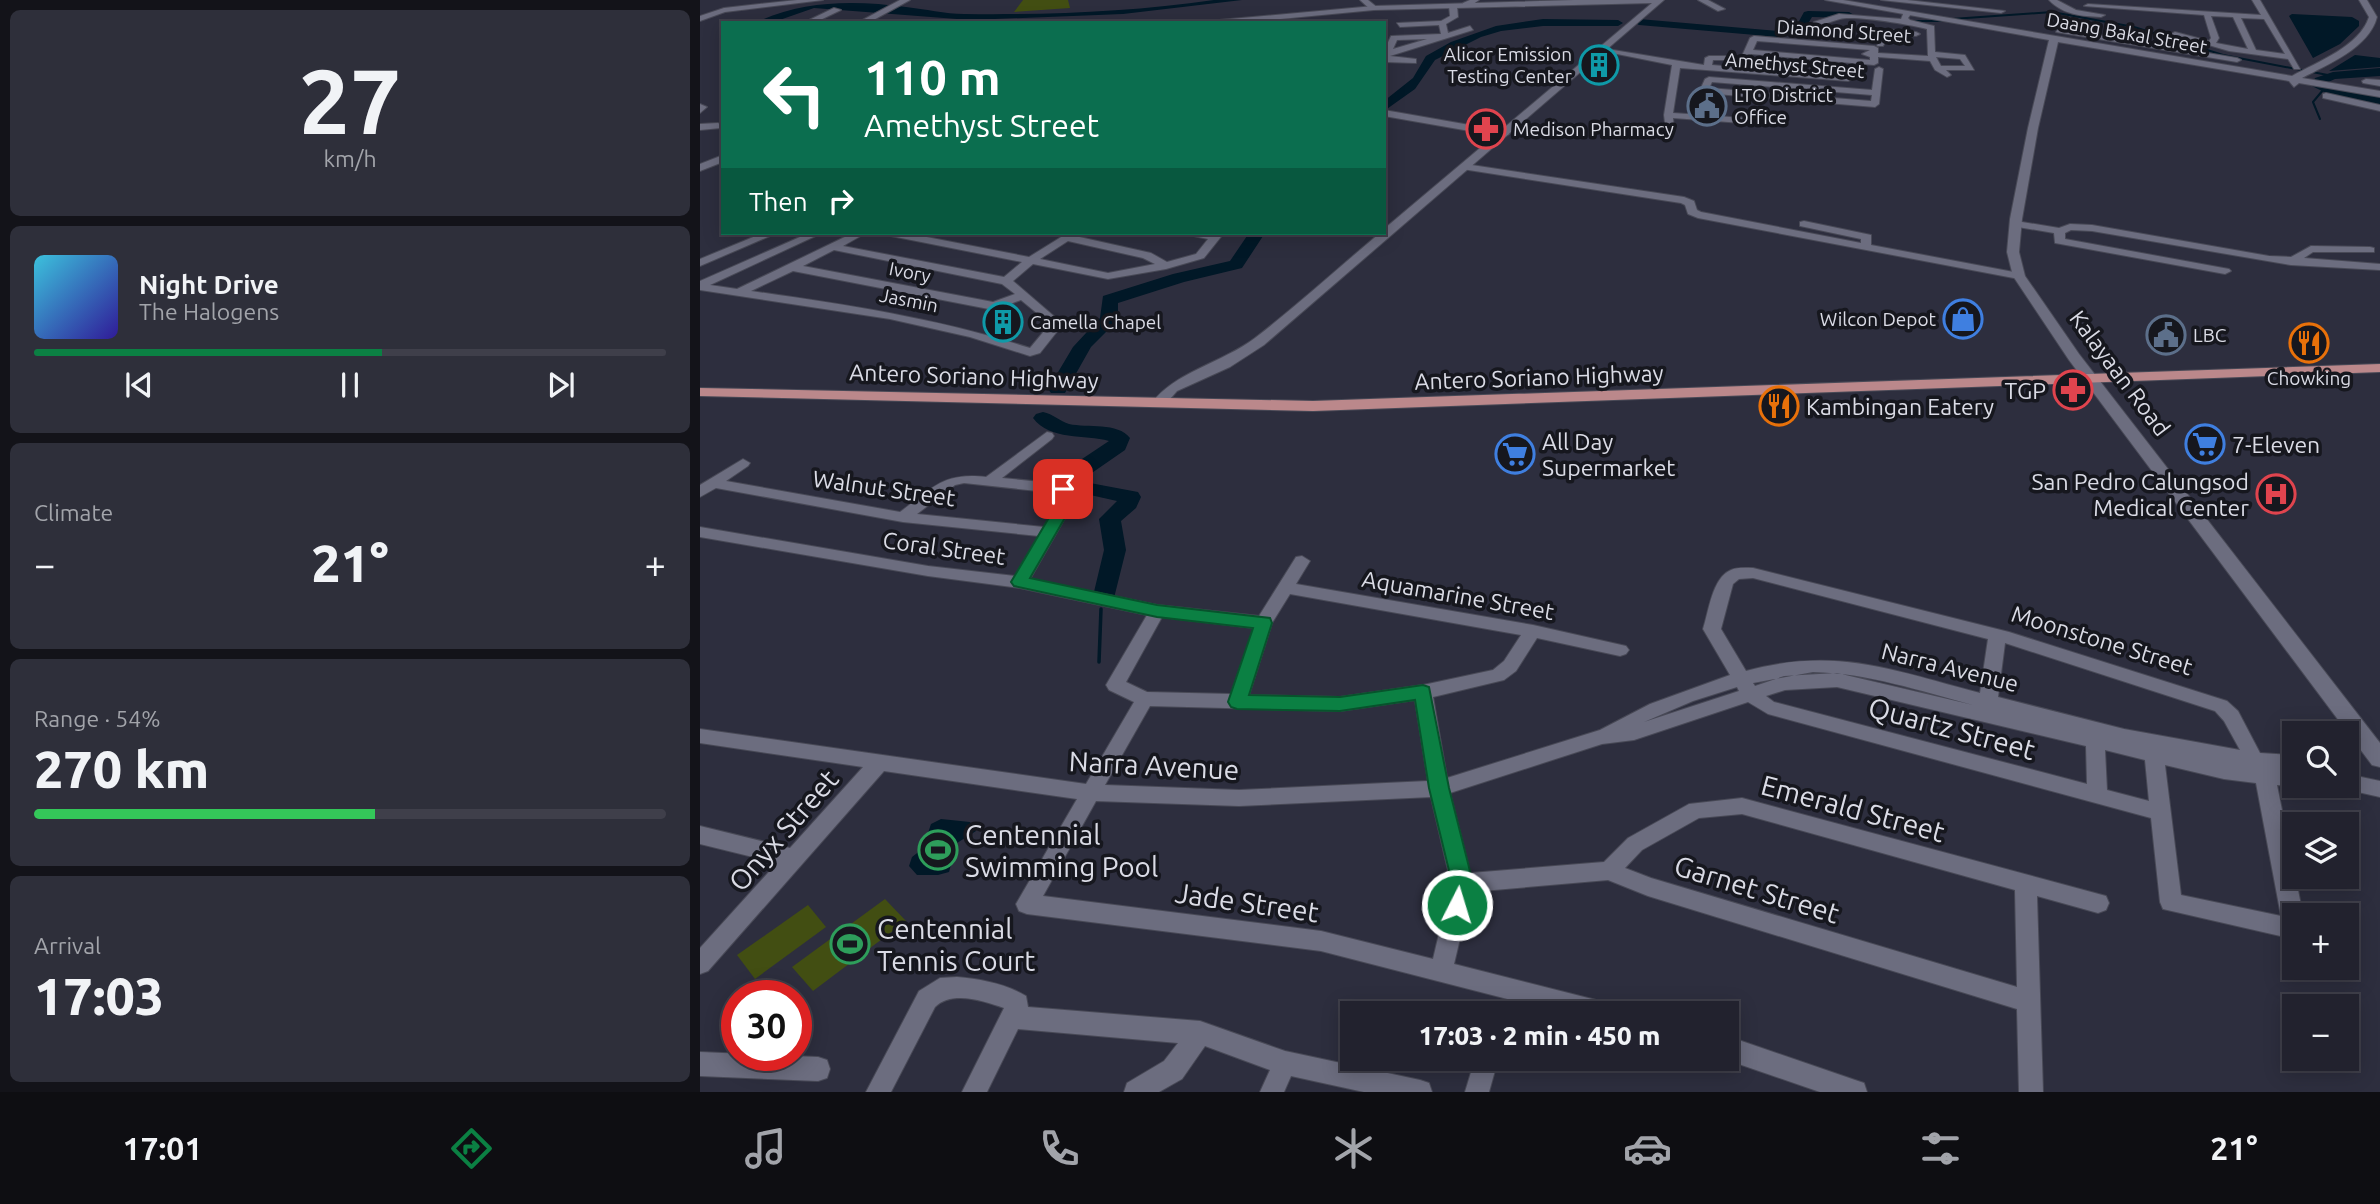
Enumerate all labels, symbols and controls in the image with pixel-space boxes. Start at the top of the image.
street label: Daang Bakal Street [2045,8,2210,58]
street label: Diamond Street [1776,15,1912,47]
place label: Alicor Emission Testing Center [1444,43,1572,87]
building icon: Alicor Emission Testing Center [1578,44,1620,86]
street label: Amethyst Street [1724,48,1866,82]
text: 27 [299,49,401,151]
icon: left [749,49,840,140]
text: 110 m [864,49,1001,104]
place label: LTO District Office [1734,84,1834,128]
public building icon: LTO District Office [1686,85,1728,127]
text: Amethyst Street [864,107,1099,143]
pharmacy icon: Medison Pharmacy [1465,108,1507,150]
place label: Medison Pharmacy [1513,118,1674,140]
text: km/h [323,146,377,171]
icon: right [822,182,860,220]
text: Then [749,187,808,216]
street label: Ivory [887,257,933,287]
text: Night Drive [139,270,279,299]
street label: Jasmin [878,284,940,316]
shop icon: Wilcon Depot [1942,298,1984,340]
text: The Halogens [139,299,279,324]
building icon: Camella Chapel [982,301,1024,343]
street label: Kalayaan Road [2065,306,2175,440]
place label: Wilcon Depot [1820,308,1937,330]
place label: Camella Chapel [1030,311,1161,333]
public building icon: LBC [2145,314,2187,356]
restaurant icon: Chowking [2288,322,2330,364]
place label: LBC [2193,324,2227,346]
street label: Antero Soriano Highway [849,359,1099,393]
street label: Antero Soriano Highway [1414,360,1664,394]
icon: previous [120,366,158,404]
icon: pause [331,366,369,404]
icon: next [542,366,580,404]
place label: Chowking [2267,367,2351,389]
pharmacy icon: TGP [2052,369,2094,411]
place label: TGP [2005,378,2046,403]
restaurant icon: Kambingan Eatery [1758,385,1800,427]
place label: Kambingan Eatery [1806,394,1994,419]
supermarket icon: 7-Eleven [2184,423,2226,465]
place label: All Day Supermarket [1542,429,1675,480]
place label: 7-Eleven [2232,432,2320,457]
supermarket icon: All Day Supermarket [1494,433,1536,475]
pin [1033,459,1093,519]
street label: Walnut Street [811,466,957,510]
place label: San Pedro Calungsod Medical Center [2031,469,2249,520]
icon: arrive [1044,470,1082,508]
hospital icon: San Pedro Calungsod Medical Center [2255,473,2297,515]
text: Climate [34,500,113,525]
street label: Coral Street [881,527,1007,569]
text: 21° [311,534,389,592]
text: − [34,543,55,585]
text: + [645,543,666,585]
street label: Aquamarine Street [1360,566,1556,624]
street label: Moonstone Street [2009,601,2195,679]
street label: Narra Avenue [1879,638,2021,696]
street label: Quartz Street [1865,691,2039,765]
text: Range · 54% [34,706,161,731]
map controls [2282,721,2359,1071]
button: search [2282,721,2359,798]
text: 270 km [34,740,209,798]
street label: Narra Avenue [1068,745,1240,785]
street label: Onyx Street [722,763,844,897]
street label: Emerald Street [1758,769,1948,847]
button: layers [2282,812,2359,889]
place label: Centennial Swimming Pool [965,819,1158,882]
sports icon: Centennial Swimming Pool [917,829,959,871]
street label: Garnet Street [1671,849,1843,929]
position arrow [1420,868,1494,942]
street label: Jade Street [1173,877,1321,927]
button: + [2282,903,2359,980]
place label: Centennial Tennis Court [877,913,1035,976]
sports icon: Centennial Tennis Court [829,923,871,965]
text: Arrival [34,933,101,958]
text: 17:03 [34,967,164,1025]
speed limit sign: 30 [721,980,812,1071]
button: − [2282,994,2359,1071]
text: 17:03 · 2 min · 450 m [1419,1021,1660,1050]
icon: directions [447,1124,496,1173]
icon: music [741,1124,790,1173]
icon: phone [1035,1124,1084,1173]
icon: climate [1329,1124,1378,1173]
icon: car [1623,1124,1672,1173]
icon: filters [1916,1124,1965,1173]
text: 17:01 [122,1130,202,1166]
text: 21° [2210,1130,2258,1166]

